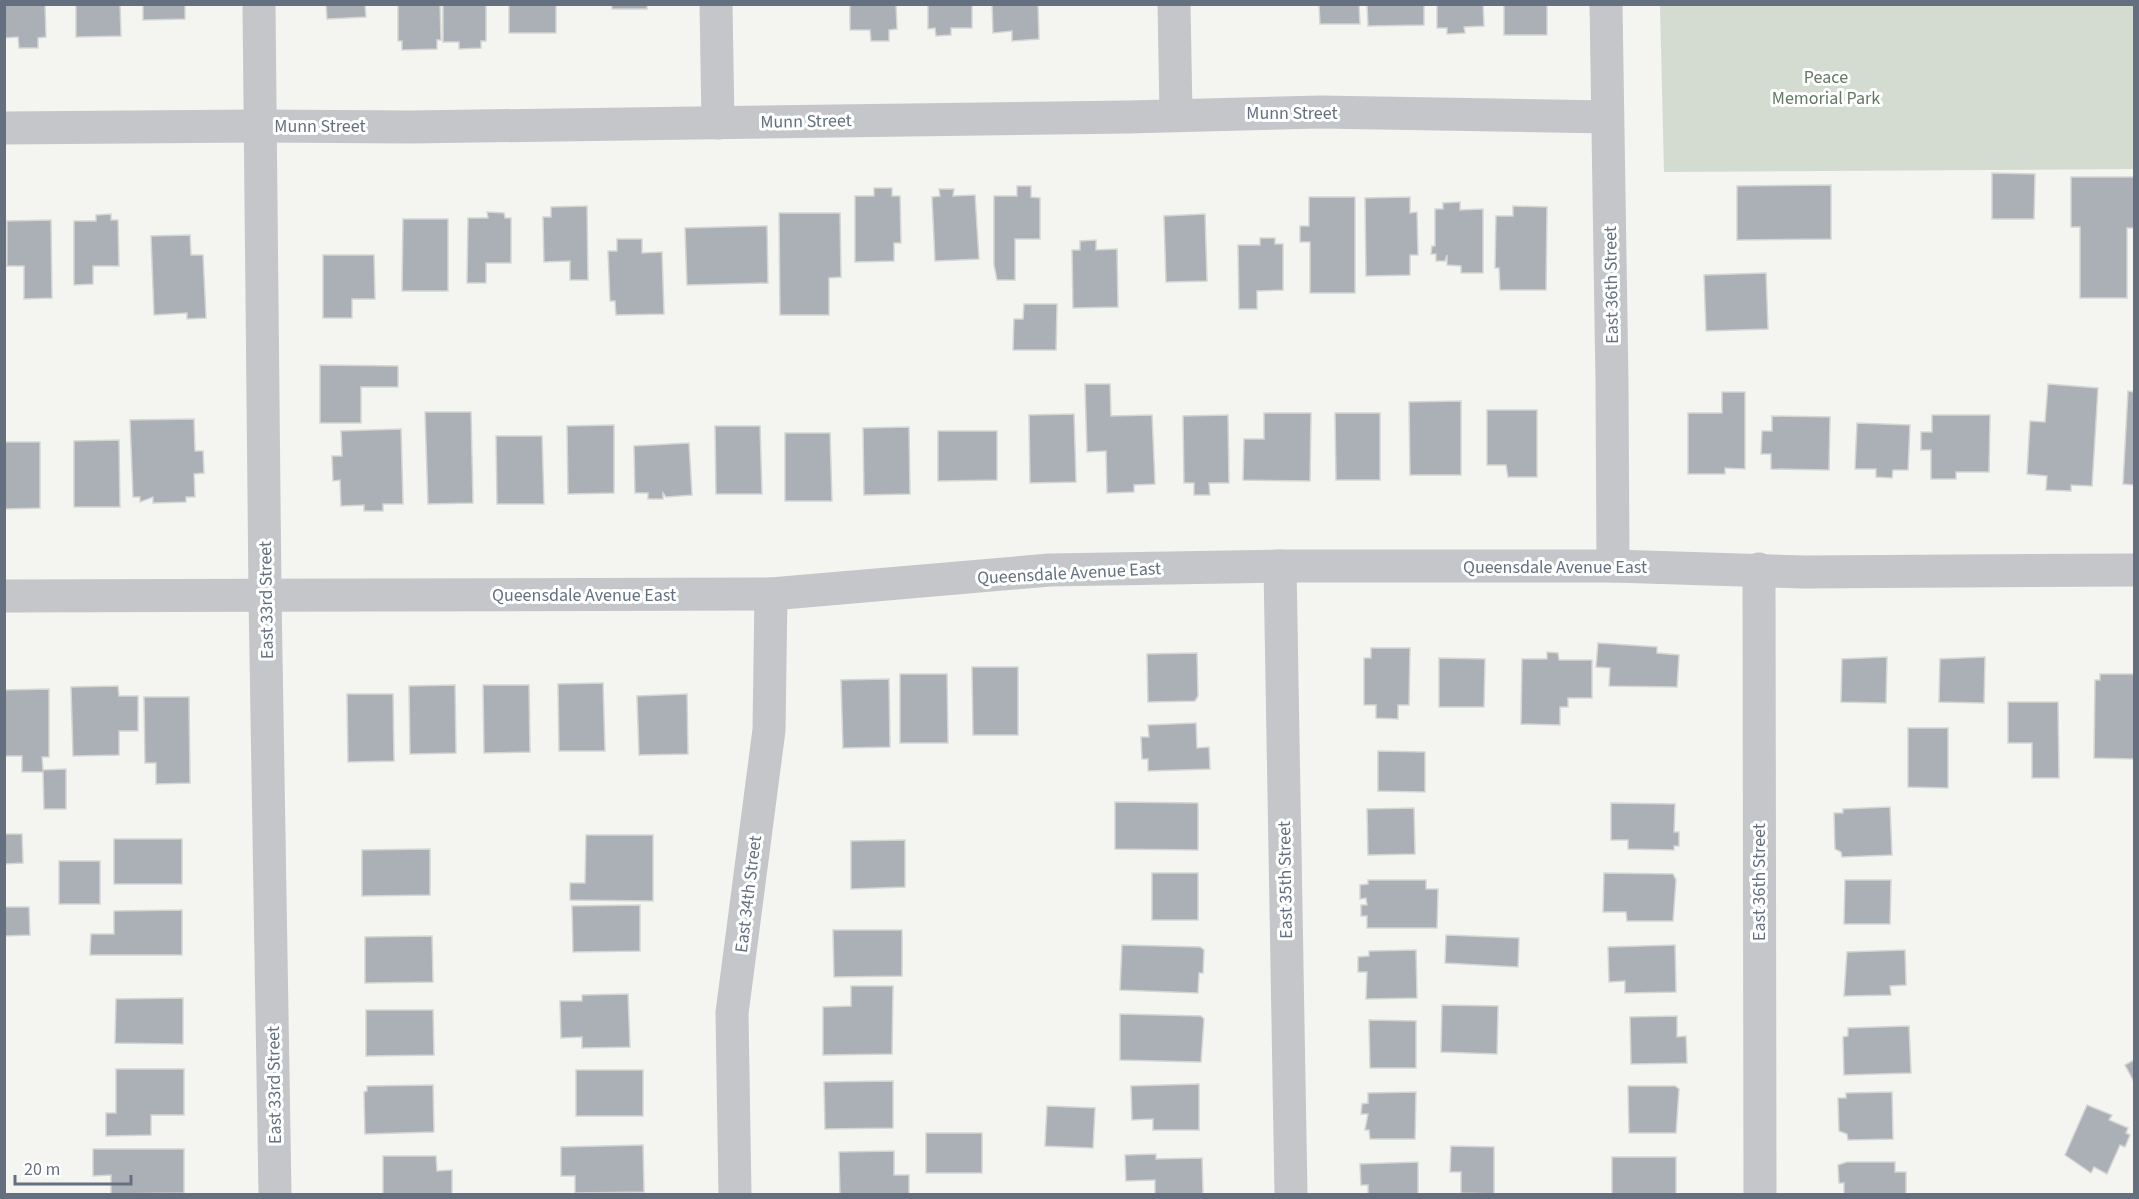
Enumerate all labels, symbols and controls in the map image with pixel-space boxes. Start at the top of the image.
park label: Peace Memorial Park [1772,65,1880,111]
street label: Munn Street [1246,101,1338,126]
street label: Munn Street [760,108,852,135]
street label: Munn Street [274,114,366,139]
street label: East 36th Street [1598,226,1625,344]
street label: East 33rd Street [253,541,280,659]
street label: Queensdale Avenue East [1463,555,1647,580]
street label: Queensdale Avenue East [976,556,1162,591]
street label: Queensdale Avenue East [492,583,676,608]
street label: East 35th Street [1272,821,1299,939]
street label: East 36th Street [1747,823,1772,941]
street label: East 34th Street [729,834,768,954]
street label: East 33rd Street [261,1026,288,1144]
scale bar [15,1148,130,1186]
text: 20 m [24,1157,60,1182]

